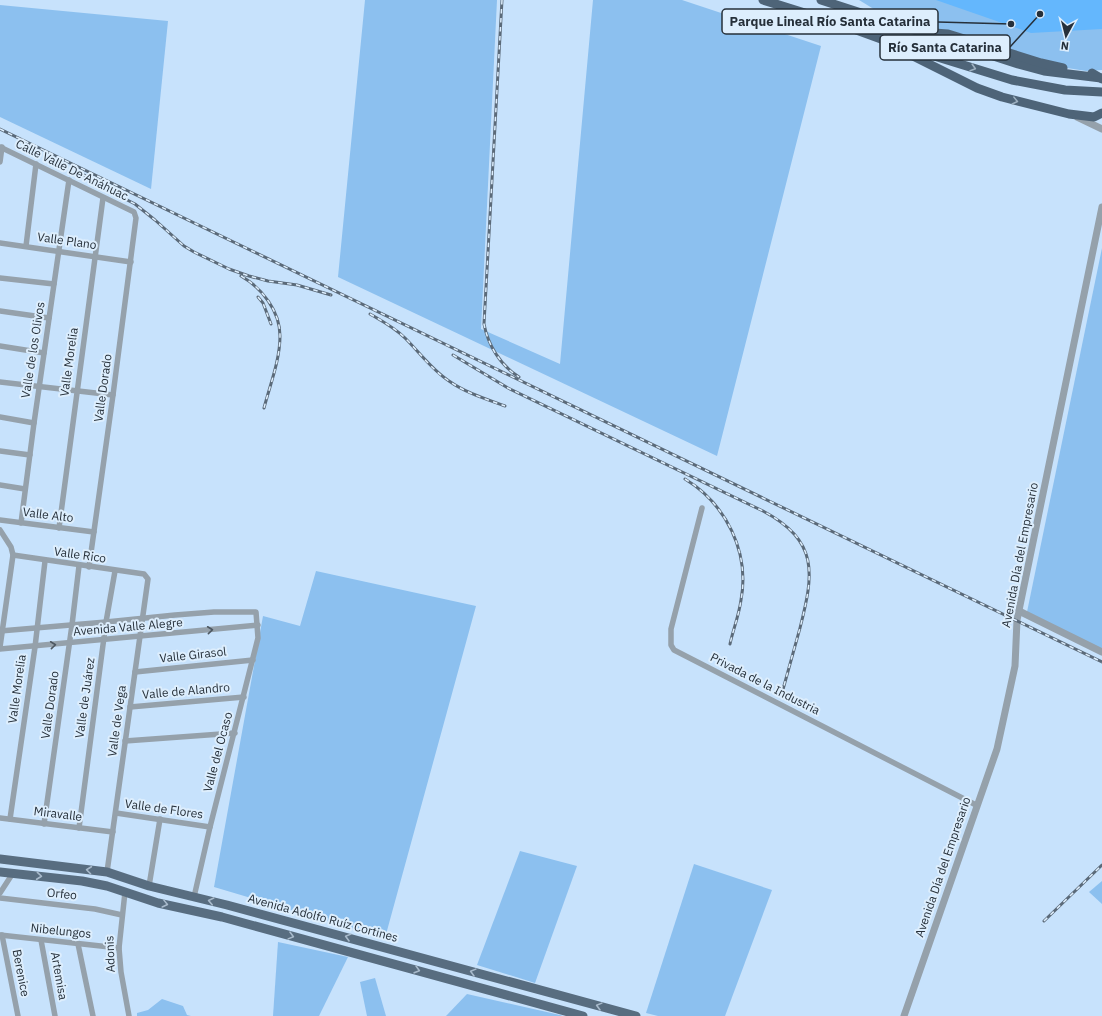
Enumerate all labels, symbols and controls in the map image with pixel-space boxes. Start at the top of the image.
callout: Parque Lineal Río Santa Catarina [722,9,938,34]
text: Parque Lineal Río Santa Catarina [730,13,930,30]
north arrow [1046,16,1086,56]
callout: Río Santa Catarina [880,35,1010,60]
text: N [1060,38,1070,53]
text: Río Santa Catarina [888,39,1002,56]
one-way arrow [970,63,977,72]
one-way arrow [1012,96,1019,104]
street label: Calle Valle De Anáhuac [13,136,131,203]
street label: Valle Plano [36,229,98,252]
street label: Valle de los Olivos [17,300,48,399]
street label: Valle Morelia [56,326,81,397]
street label: Valle Dorado [90,353,115,423]
street label: Avenida Día del Empresario [998,481,1041,629]
street label: Valle Alto [22,504,75,525]
street label: Valle Rico [53,543,107,566]
street label: Avenida Valle Alegre [73,614,184,639]
one-way arrow [207,626,213,635]
one-way arrow [50,640,56,649]
street label: Valle Girasol [159,644,227,665]
street label: Privada de la Industria [708,649,823,718]
street label: Valle Morelia [4,653,29,724]
street label: Valle de Juárez [71,656,98,739]
street label: Valle Dorado [37,670,62,740]
street label: Valle de Alandro [142,679,231,702]
street label: Valle de Vega [104,684,129,758]
street label: Valle del Ocaso [200,710,235,794]
street label: Avenida Día del Empresario [911,794,974,939]
street label: Valle de Flores [124,796,204,821]
street label: Miravalle [33,803,84,824]
one-way arrow [86,866,92,875]
one-way arrow [36,871,42,880]
street label: Orfeo [46,884,78,903]
street label: Avenida Adolfo Ruíz Cortines [246,890,400,945]
one-way arrow [208,898,214,906]
one-way arrow [162,900,168,908]
street label: Nibelungos [30,920,92,941]
one-way arrow [287,931,294,940]
one-way arrow [344,934,351,942]
street label: Adonis [101,935,118,973]
street label: Berenice [10,948,33,998]
street label: Artemisa [48,951,71,1002]
one-way arrow [413,965,420,974]
one-way arrow [470,968,477,977]
one-way arrow [595,1002,602,1011]

